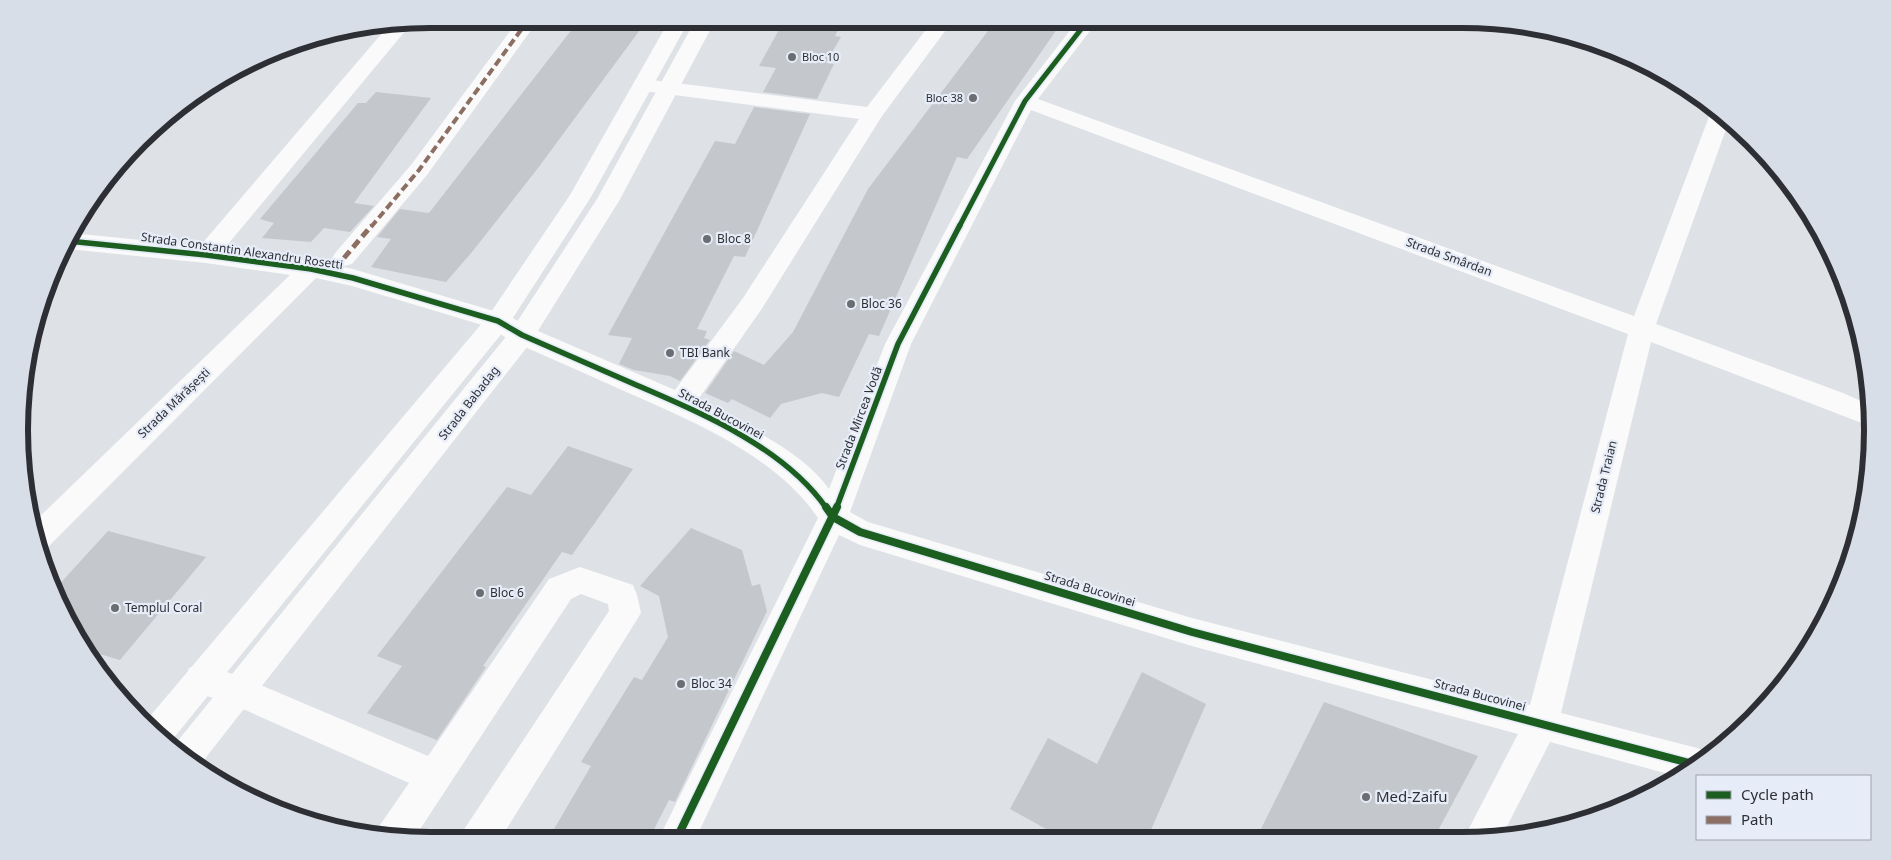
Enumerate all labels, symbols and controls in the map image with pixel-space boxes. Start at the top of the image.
place label: Bloc 10 [802,49,839,64]
marker: Bloc 10 [786,51,798,63]
place label: Bloc 38 [926,90,963,105]
marker: Bloc 38 [967,92,979,104]
street label: Strada Constantin Alexandru Rosetti [140,228,344,273]
place label: Bloc 8 [717,230,751,247]
marker: Bloc 8 [701,233,713,245]
street label: Strada Smârdan [1404,233,1495,280]
place label: Bloc 36 [861,295,902,312]
marker: Bloc 36 [845,298,857,310]
place label: TBI Bank [680,344,731,361]
marker: TBI Bank [664,347,676,359]
street label: Strada Babadag [434,362,503,443]
street label: Strada Mărășești [134,364,213,442]
street label: Strada Mircea Vodă [831,364,886,472]
street label: Strada Bucovinei [676,384,767,443]
street label: Strada Traian [1586,439,1621,515]
street label: Strada Bucovinei [1043,567,1138,610]
place label: Bloc 6 [490,584,524,601]
marker: Bloc 6 [474,587,486,599]
place label: Templul Coral [125,599,202,616]
marker: Templul Coral [109,602,121,614]
street label: Strada Bucovinei [1432,674,1528,715]
place label: Bloc 34 [691,675,732,692]
marker: Bloc 34 [675,678,687,690]
legend [1696,775,1871,840]
text: Cycle path [1741,784,1814,804]
place label: Med-Zaifu [1376,786,1447,806]
marker: Med-Zaifu [1360,791,1372,803]
text: Path [1741,809,1773,829]

